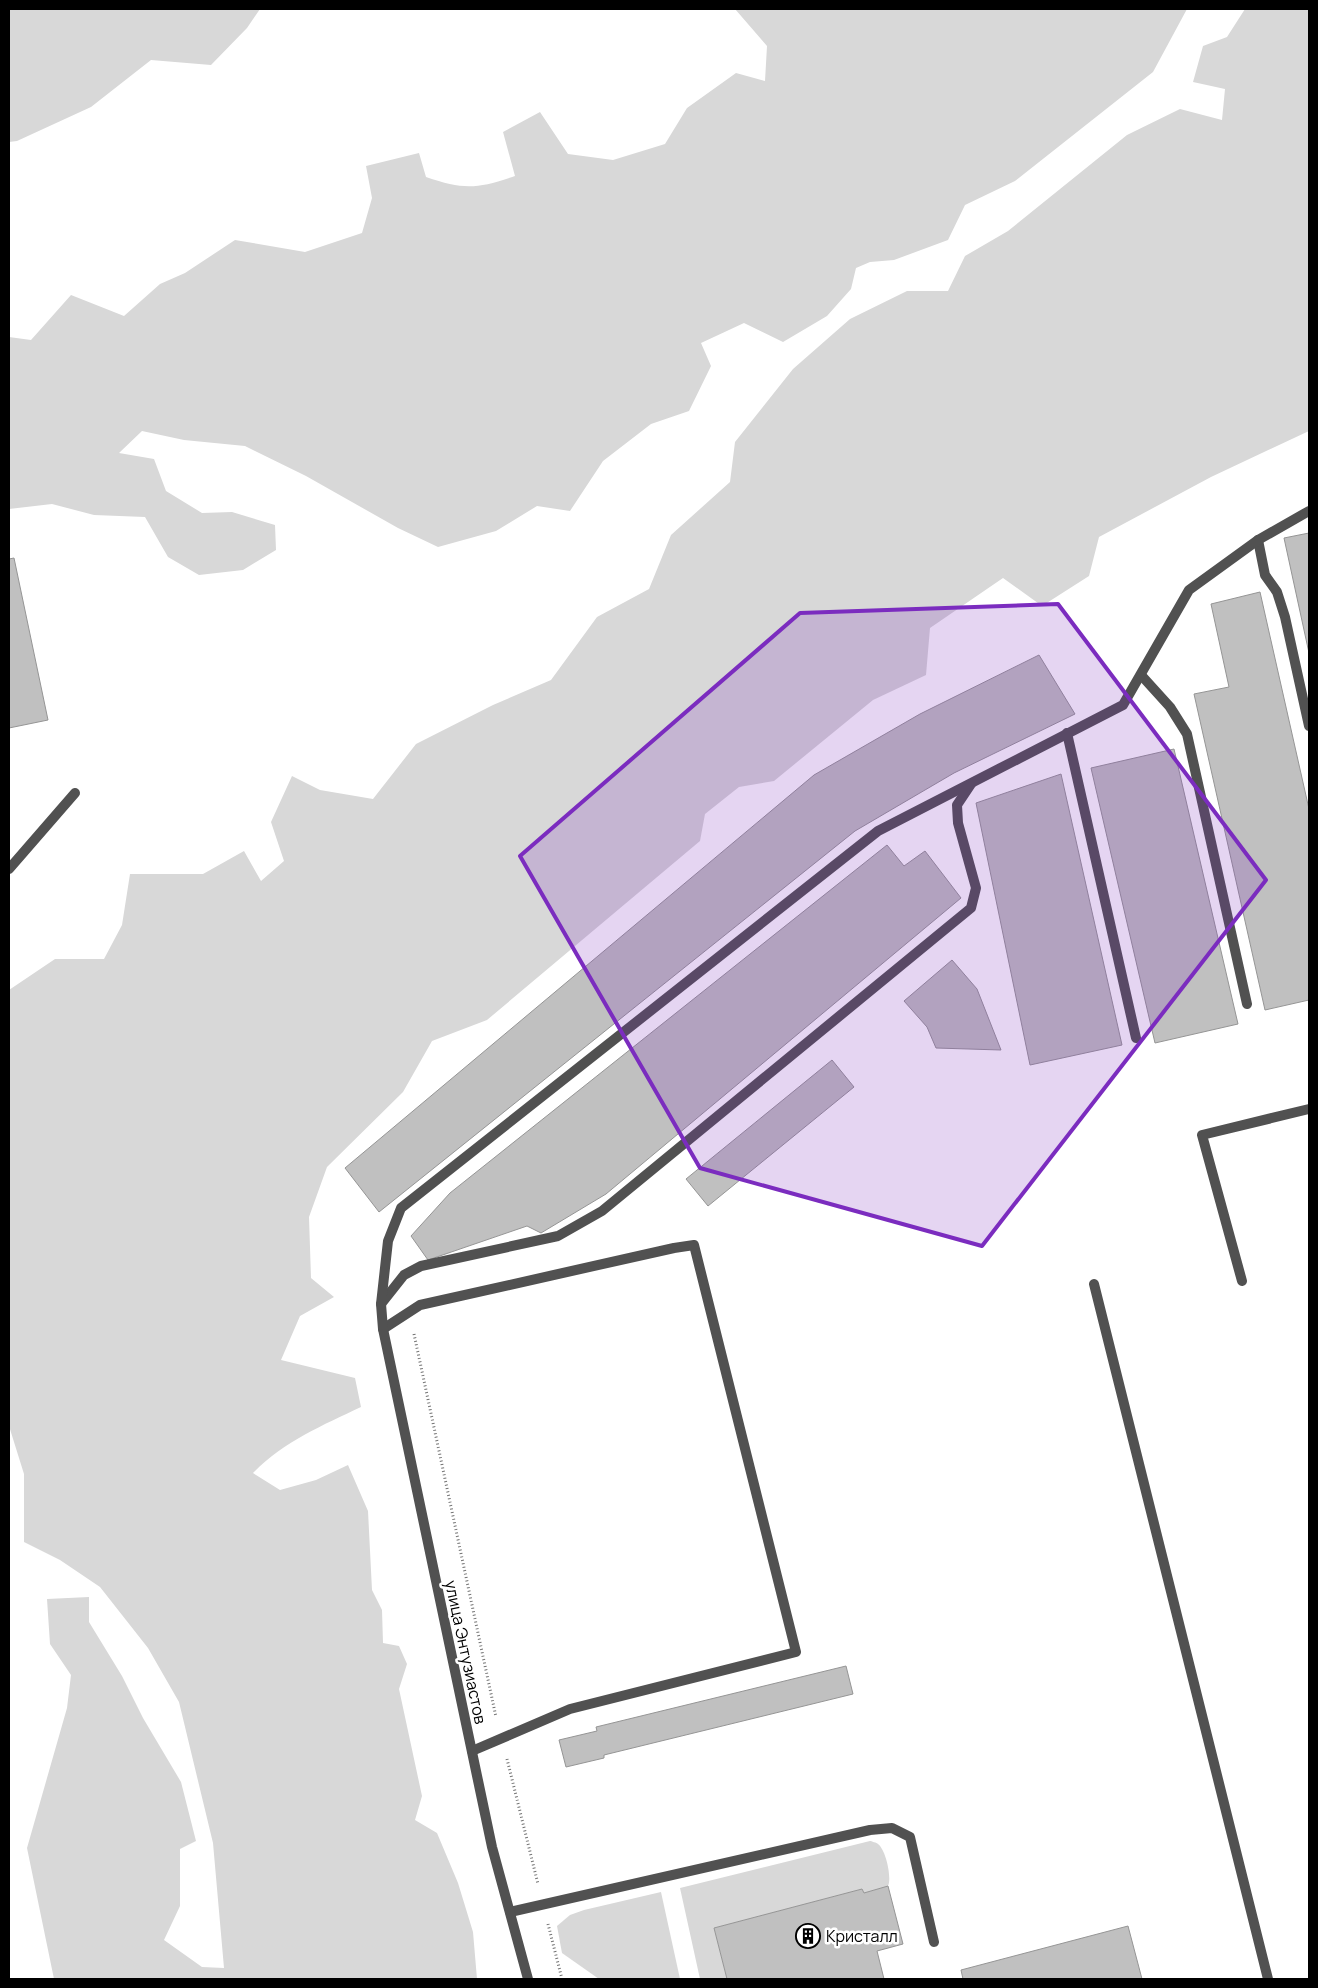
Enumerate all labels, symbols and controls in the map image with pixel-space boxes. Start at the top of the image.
street label: улица Энтузиастов [440,1578,492,1726]
building icon: Кристалл [795,1923,821,1949]
place label: Кристалл [826,1925,898,1947]

